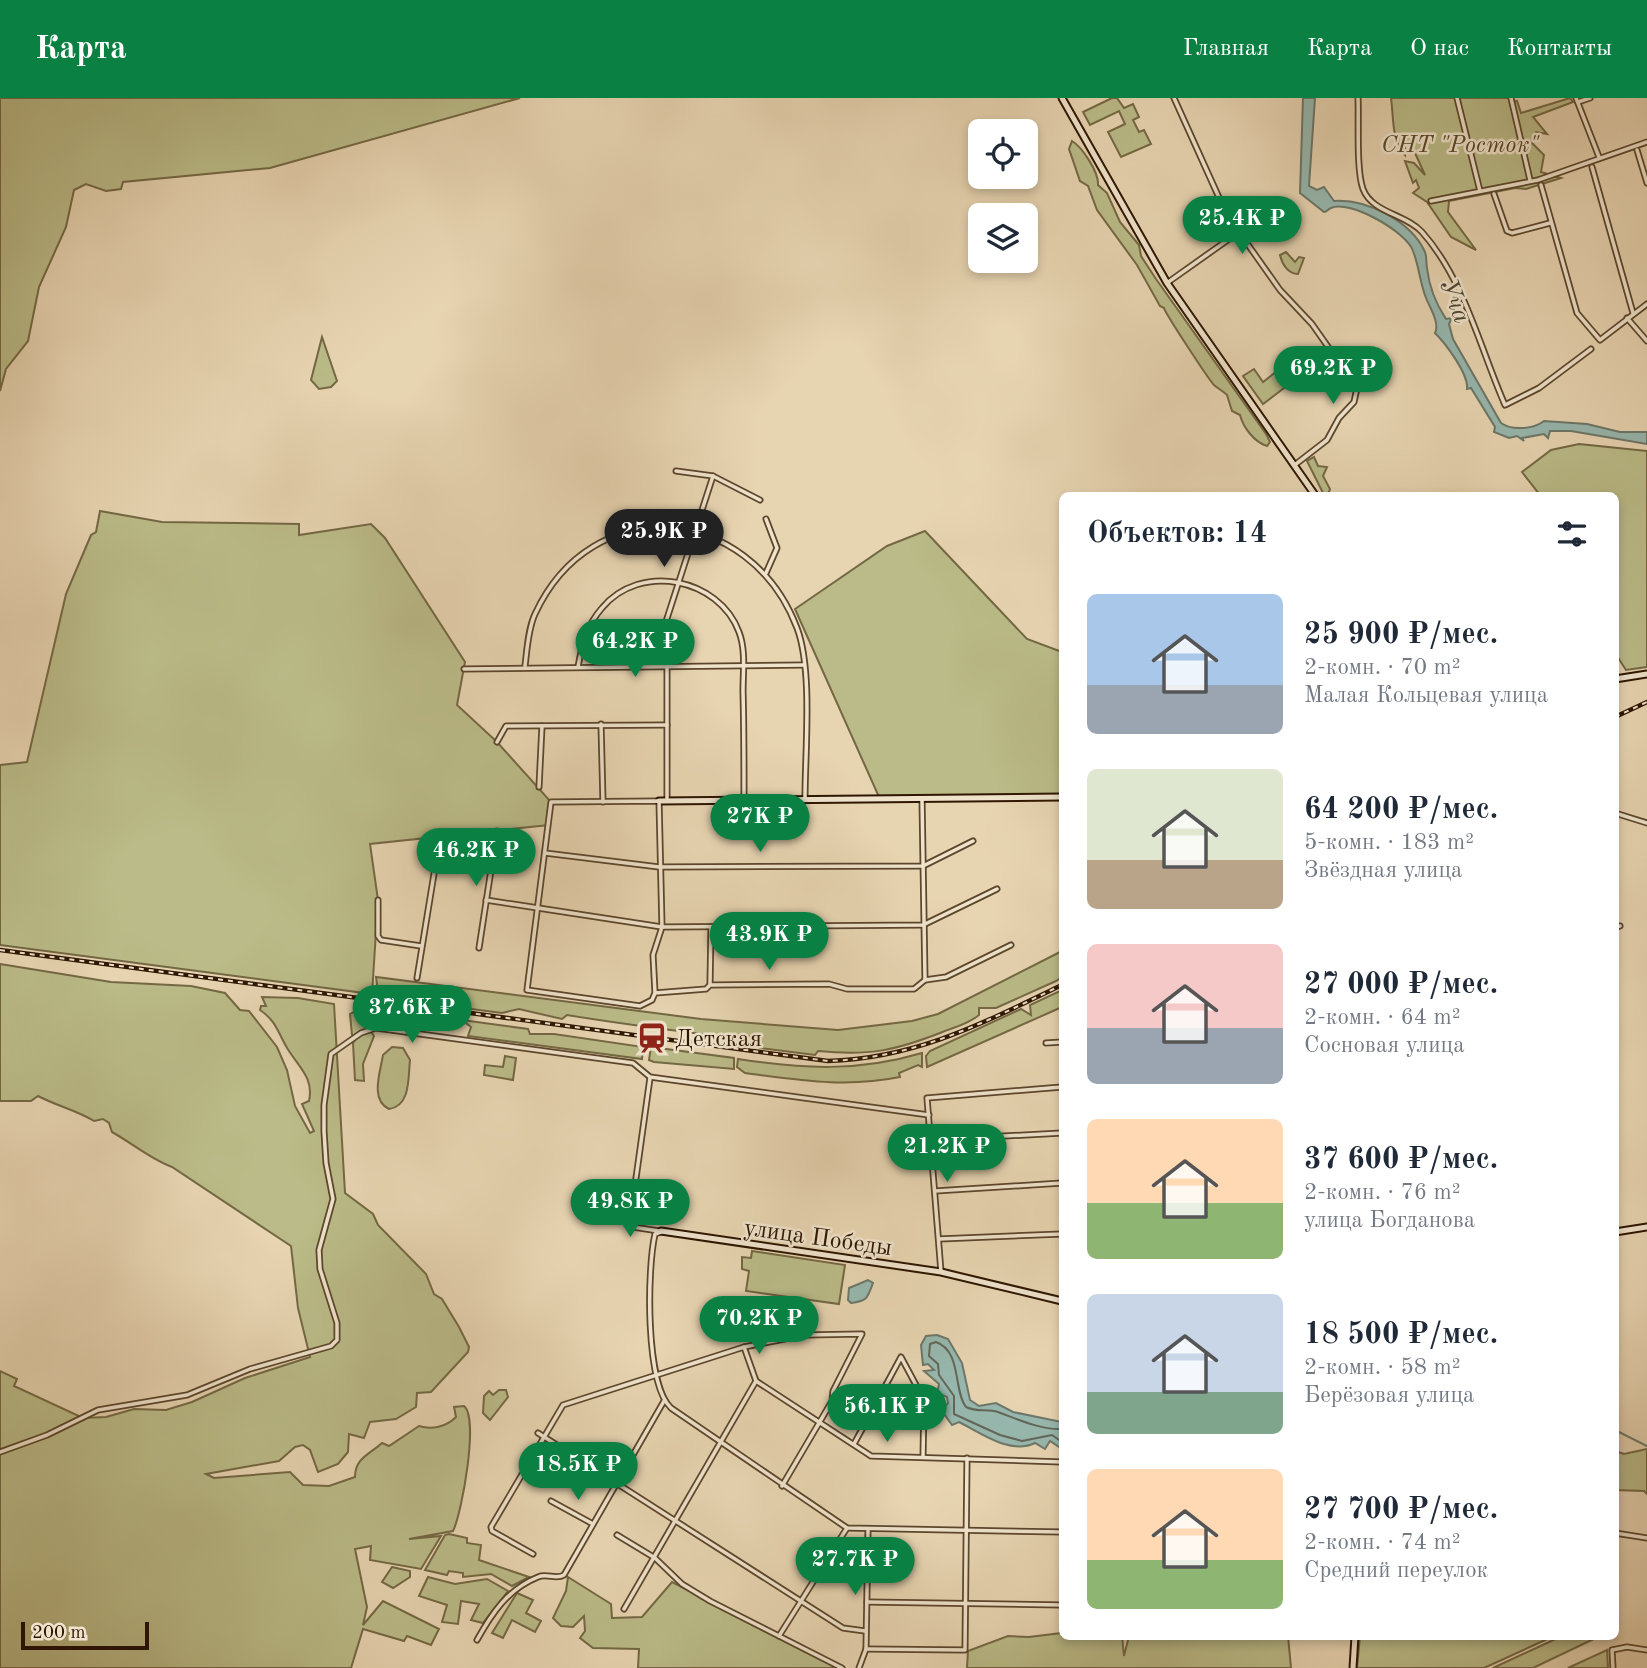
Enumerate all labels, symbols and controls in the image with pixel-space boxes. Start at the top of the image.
text: Карта [35,33,127,66]
text: Главная [1183,37,1269,61]
text: Карта [1307,37,1372,61]
text: О нас [1410,37,1469,61]
text: Контакты [1507,37,1612,61]
map controls [968,119,1038,273]
button: locate [968,119,1038,189]
park label: СНТ "Росток" [1381,134,1541,158]
pin: 25.4K ₽ [1177,197,1307,256]
button: layers [968,203,1038,273]
text: 25.4K ₽ [1199,207,1285,230]
water label: Уча [1434,274,1475,327]
pin: 69.2K ₽ [1268,346,1398,406]
text: 69.2K ₽ [1290,357,1376,380]
pin: 25.9K ₽ [599,510,729,569]
icon: filters [1553,515,1591,553]
text: Объектов: 14 [1087,519,1267,549]
text: 25.9K ₽ [621,520,707,543]
pin: 64.2K ₽ [570,620,700,679]
text: 25 900 ₽/мес. [1304,620,1498,650]
icon: home [1143,622,1227,706]
text: 64.2K ₽ [592,630,678,653]
text: 2-комн. · 70 m² [1304,656,1461,679]
text: Малая Кольцевая улица [1304,684,1548,707]
pin: 27K ₽ [711,794,809,854]
text: 64 200 ₽/мес. [1304,795,1498,825]
icon: home [1143,797,1227,881]
text: 27K ₽ [727,805,793,828]
pin: 46.2K ₽ [411,828,541,888]
text: 5-комн. · 183 m² [1304,831,1474,854]
text: 46.2K ₽ [433,839,519,862]
text: Звёздная улица [1304,859,1462,882]
pin: 43.9K ₽ [704,912,834,972]
text: 43.9K ₽ [726,923,812,946]
text: 27 000 ₽/мес. [1304,970,1498,1000]
icon: home [1143,972,1227,1056]
pin: 37.6K ₽ [347,986,477,1045]
text: 37.6K ₽ [369,996,455,1019]
text: 2-комн. · 64 m² [1304,1006,1461,1029]
station icon: Детская [635,1021,669,1055]
place label: Детская [675,1028,762,1052]
text: Сосновая улица [1304,1034,1465,1057]
pin: 21.2K ₽ [882,1124,1012,1184]
text: 21.2K ₽ [904,1135,990,1158]
text: 37 600 ₽/мес. [1304,1145,1498,1175]
icon: home [1143,1147,1227,1231]
pin: 49.8K ₽ [565,1180,695,1239]
text: 2-комн. · 76 m² [1304,1181,1461,1204]
text: 49.8K ₽ [587,1190,673,1213]
text: улица Богданова [1304,1209,1475,1232]
street label: улица Победы [742,1217,893,1261]
pin: 70.2K ₽ [694,1296,824,1356]
text: 70.2K ₽ [716,1307,802,1330]
text: 18 500 ₽/мес. [1304,1320,1498,1350]
icon: home [1143,1322,1227,1406]
text: 2-комн. · 58 m² [1304,1356,1461,1379]
pin: 56.1K ₽ [822,1384,952,1444]
text: Берёзовая улица [1304,1384,1474,1407]
text: 56.1K ₽ [844,1395,930,1418]
pin: 18.5K ₽ [513,1442,643,1502]
text: 18.5K ₽ [535,1453,621,1476]
text: 27 700 ₽/мес. [1304,1495,1498,1525]
icon: home [1143,1497,1227,1581]
text: 2-комн. · 74 m² [1304,1531,1461,1554]
pin: 27.7K ₽ [790,1538,920,1597]
text: 27.7K ₽ [812,1548,898,1571]
text: Средний переулок [1304,1559,1488,1582]
scale bar [21,1619,149,1651]
text: 200 m [32,1624,85,1643]

